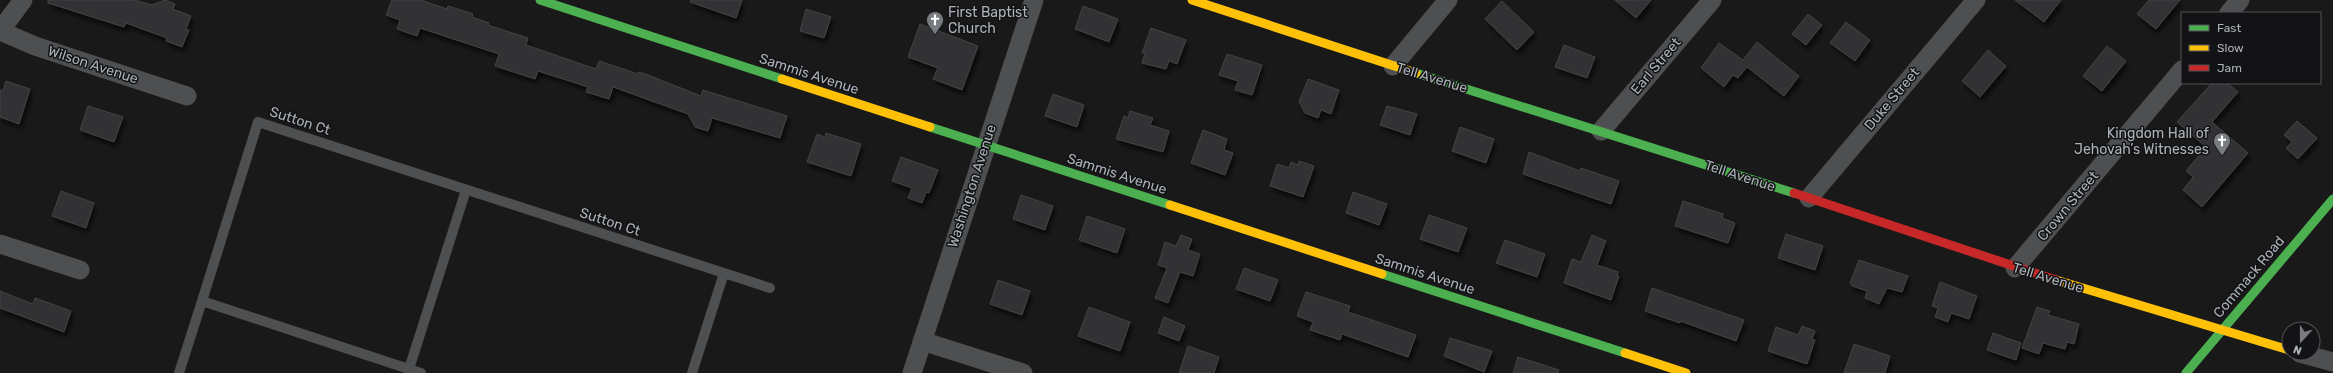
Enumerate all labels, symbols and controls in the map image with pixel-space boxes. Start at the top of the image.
place label: First Baptist Church [948,4,1028,37]
church icon: First Baptist Church [925,10,945,35]
legend [2181,12,2321,84]
text: Fast [2217,21,2241,35]
street label: Earl Street [1627,34,1685,98]
text: Slow [2217,41,2244,55]
street label: Wilson Avenue [46,42,140,88]
street label: Sammis Avenue [757,50,861,98]
street label: Tell Avenue [1394,59,1470,97]
text: Jam [2217,61,2242,75]
street label: Duke Street [1861,64,1923,134]
street label: Sutton Ct [267,103,333,139]
street label: Washington Avenue [944,122,1000,250]
place label: Kingdom Hall of Jehovah’s Witnesses [2074,125,2210,158]
church icon: Kingdom Hall of Jehovah’s Witnesses [2212,131,2232,156]
street label: Sammis Avenue [1065,150,1169,198]
street label: Tell Avenue [1702,157,1778,195]
street label: Crown Street [2034,167,2102,244]
street label: Sutton Ct [577,204,643,240]
street label: Commack Road [2210,233,2288,321]
street label: Sammis Avenue [1373,250,1477,298]
street label: Tell Avenue [2010,259,2086,297]
north arrow [2281,321,2321,361]
text: N [2291,342,2304,357]

